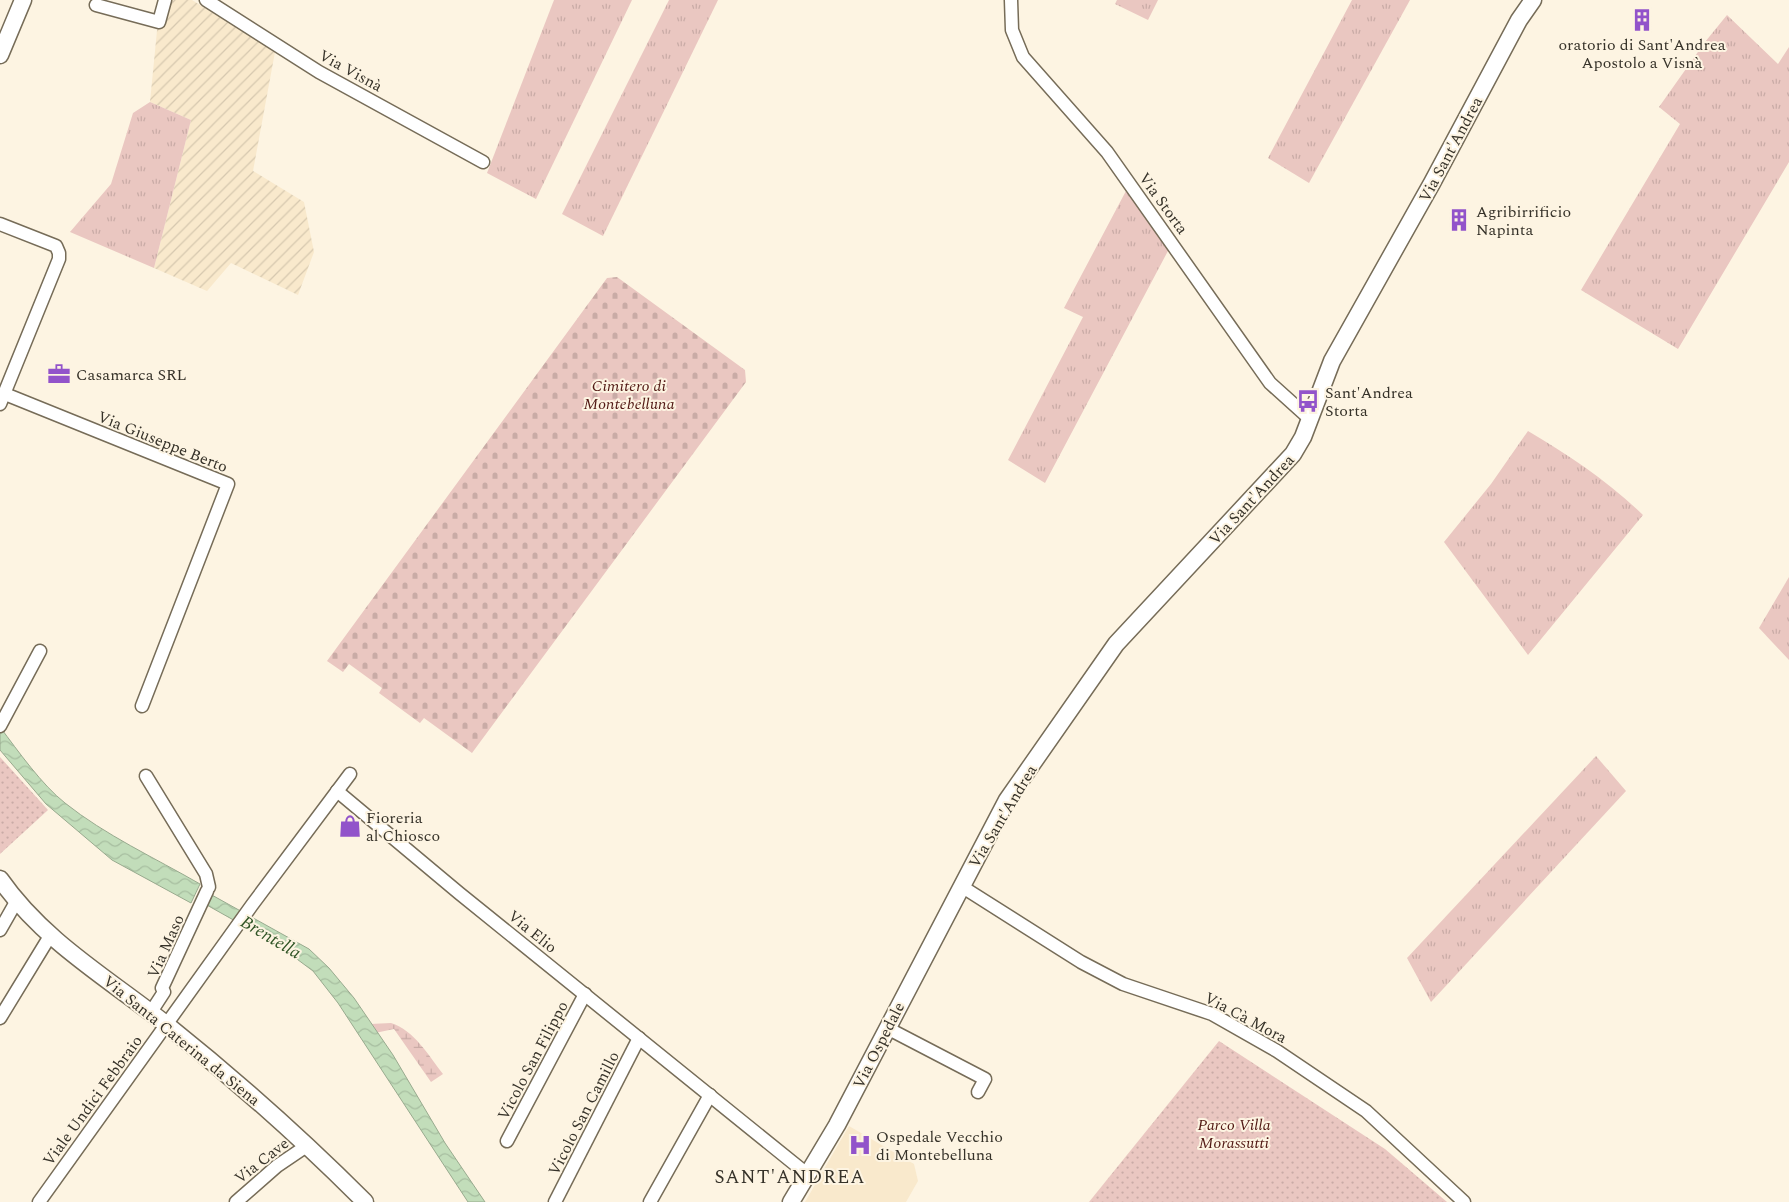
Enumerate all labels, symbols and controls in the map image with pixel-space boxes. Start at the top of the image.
building icon: oratorio di Sant'Andrea Apostolo a Visnà [1629,7,1655,33]
place label: oratorio di Sant'Andrea Apostolo a Visnà [1558,33,1726,75]
street label: Via Visnà [314,44,387,98]
street label: Via Sant'Andrea [1413,92,1489,207]
street label: Via Storta [1132,168,1194,240]
place label: Agribirrificio Napinta [1476,200,1571,242]
building icon: Agribirrificio Napinta [1446,207,1472,233]
office icon: Casamarca SRL [46,361,72,387]
place label: Casamarca SRL [76,363,187,387]
park label: Cimitero di Montebelluna [583,374,675,416]
place label: Sant'Andrea Storta [1325,381,1413,423]
bus stop icon: Sant'Andrea Storta [1295,388,1321,414]
street label: Via Giuseppe Berto [94,405,231,479]
street label: Via Sant'Andrea [1203,449,1300,550]
street label: Via Sant'Andrea [963,760,1043,873]
place label: Fioreria al Chiosco [366,806,440,848]
shop icon: Fioreria al Chiosco [337,813,363,839]
street label: Via Elio [502,904,562,959]
water label: Brentella [235,909,306,966]
street label: Via Maso [141,911,191,982]
street label: Via Santa Caterina da Siena [97,970,265,1112]
street label: Via Cà Mora [1200,986,1291,1050]
street label: Vicolo San Filippo [491,997,574,1124]
street label: Via Ospedale [847,998,911,1093]
street label: Viale Undici Febbraio [37,1030,149,1171]
street label: Vicolo San Camillo [542,1047,626,1180]
park label: Parco Villa Morassutti [1197,1113,1271,1155]
place label: Ospedale Vecchio di Montebelluna [876,1125,1003,1167]
street label: Via Cave [229,1132,294,1190]
hospital icon: Ospedale Vecchio di Montebelluna [847,1132,873,1158]
district label: SANT'ANDREA [714,1163,866,1192]

